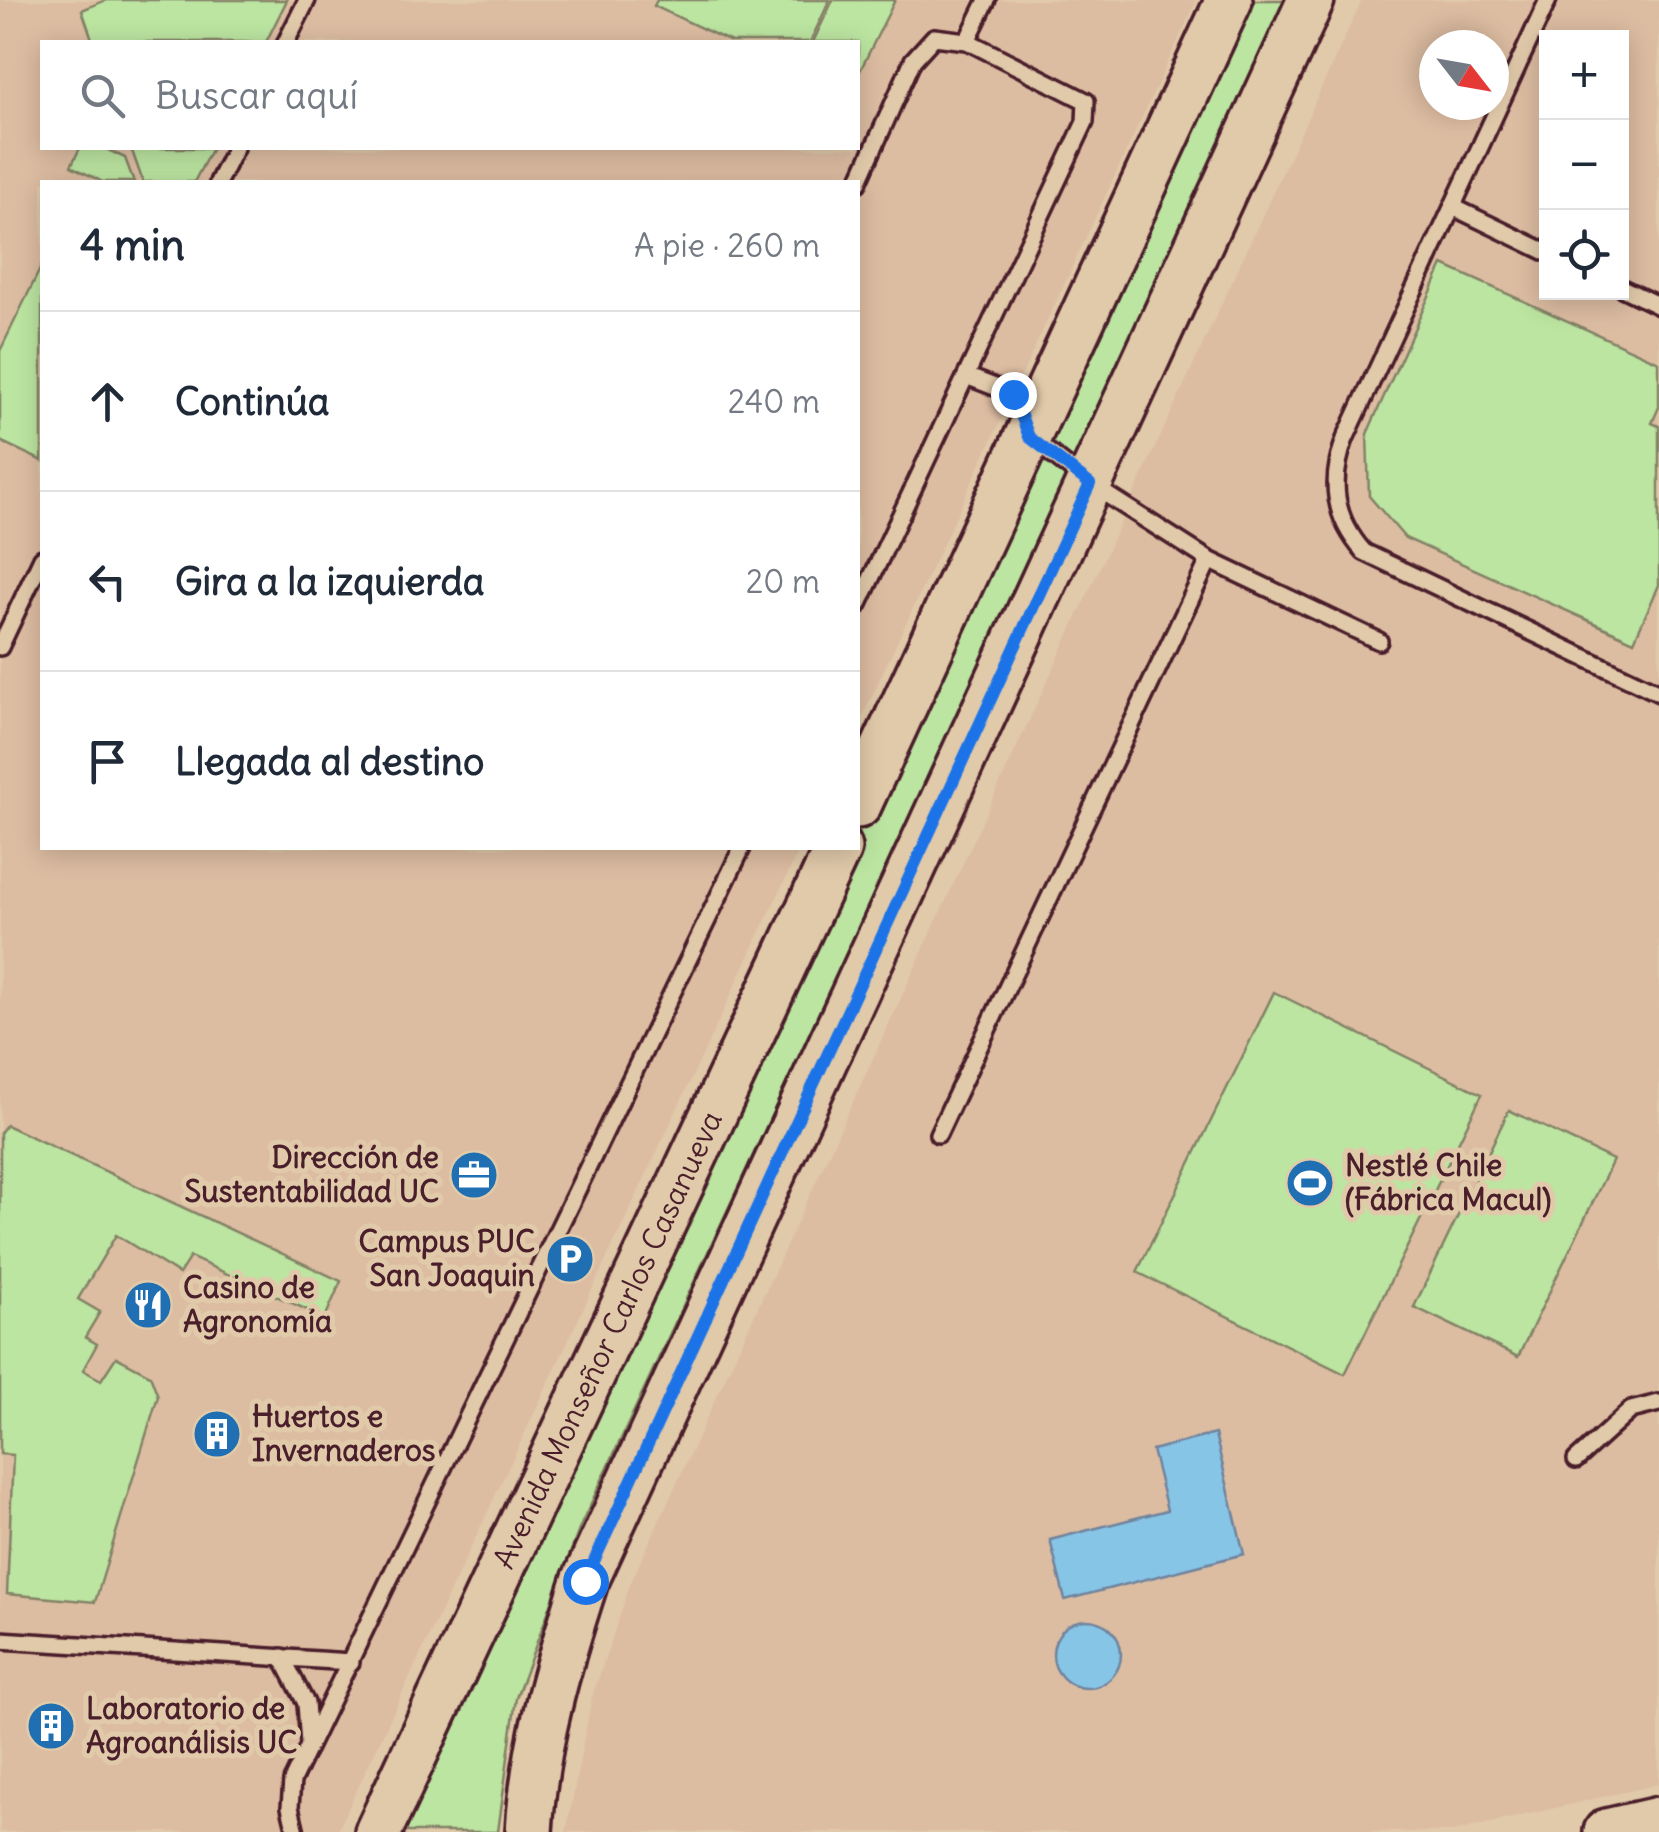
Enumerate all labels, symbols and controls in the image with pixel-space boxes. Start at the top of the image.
north arrow [1419,30,1509,120]
map controls [1539,30,1629,300]
button: + [1539,30,1629,120]
search box [40,40,860,150]
icon: search [75,68,130,123]
text: Buscar aquí [155,72,358,119]
button: − [1539,120,1629,210]
button: locate [1539,210,1629,300]
text: 4 min [80,219,185,271]
text: A pie · 260 m [634,225,820,266]
route end [991,372,1037,418]
icon: ahead [80,374,135,429]
text: Continúa [175,378,330,425]
text: 240 m [728,381,820,422]
icon: left [80,554,135,609]
text: Gira a la izquierda [175,558,485,605]
text: 20 m [746,561,820,602]
icon: arrive [80,734,135,789]
text: Llegada al destino [175,738,484,785]
street label: Avenida Monseñor Carlos Casanueva [484,1105,730,1574]
place label: Dirección de Sustentabilidad UC [184,1138,439,1210]
place label: Nestlé Chile (Fábrica Macul) [1345,1146,1551,1218]
office icon: Dirección de Sustentabilidad UC [448,1149,500,1201]
sports icon: Nestlé Chile (Fábrica Macul) [1284,1157,1336,1209]
place label: Campus PUC San Joaquin [358,1222,535,1294]
parking icon: Campus PUC San Joaquin [544,1233,596,1285]
place label: Casino de Agronomía [183,1268,332,1340]
restaurant icon: Casino de Agronomía [122,1279,174,1331]
place label: Huertos e Invernaderos [252,1397,435,1469]
building icon: Huertos e Invernaderos [191,1408,243,1460]
route start [563,1559,609,1605]
place label: Laboratorio de Agroanálisis UC [86,1689,298,1761]
building icon: Laboratorio de Agroanálisis UC [25,1700,77,1752]

